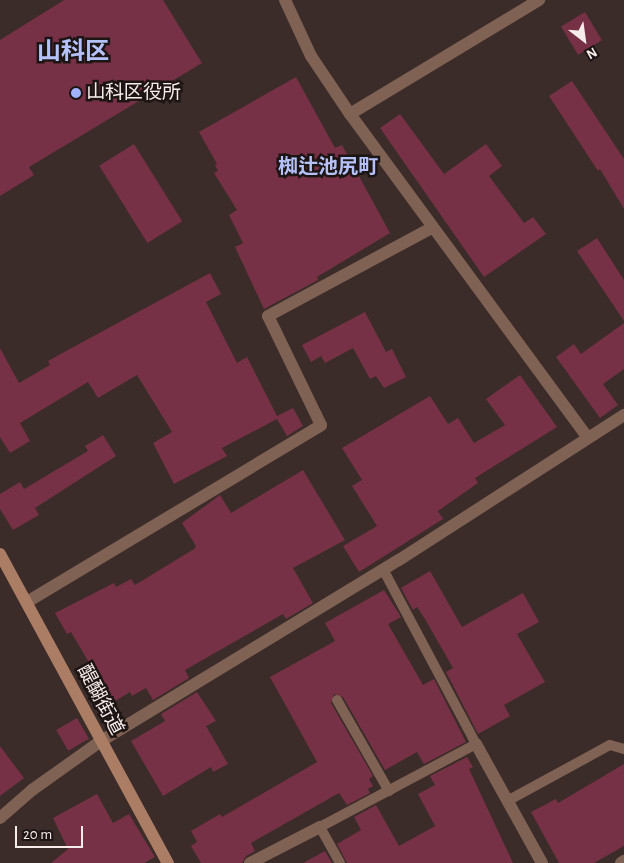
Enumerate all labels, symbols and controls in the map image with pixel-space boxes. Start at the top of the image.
north arrow [559,15,609,65]
district label: 山科区 [37,39,109,67]
text: N [584,44,599,61]
place label: 山科区役所 [86,82,181,104]
marker: 山科区役所 [70,87,82,99]
district label: 椥辻池尻町 [278,155,378,179]
street label: 醍醐街道 [72,661,128,739]
scale bar [18,816,85,848]
text: 20 m [23,827,52,842]

